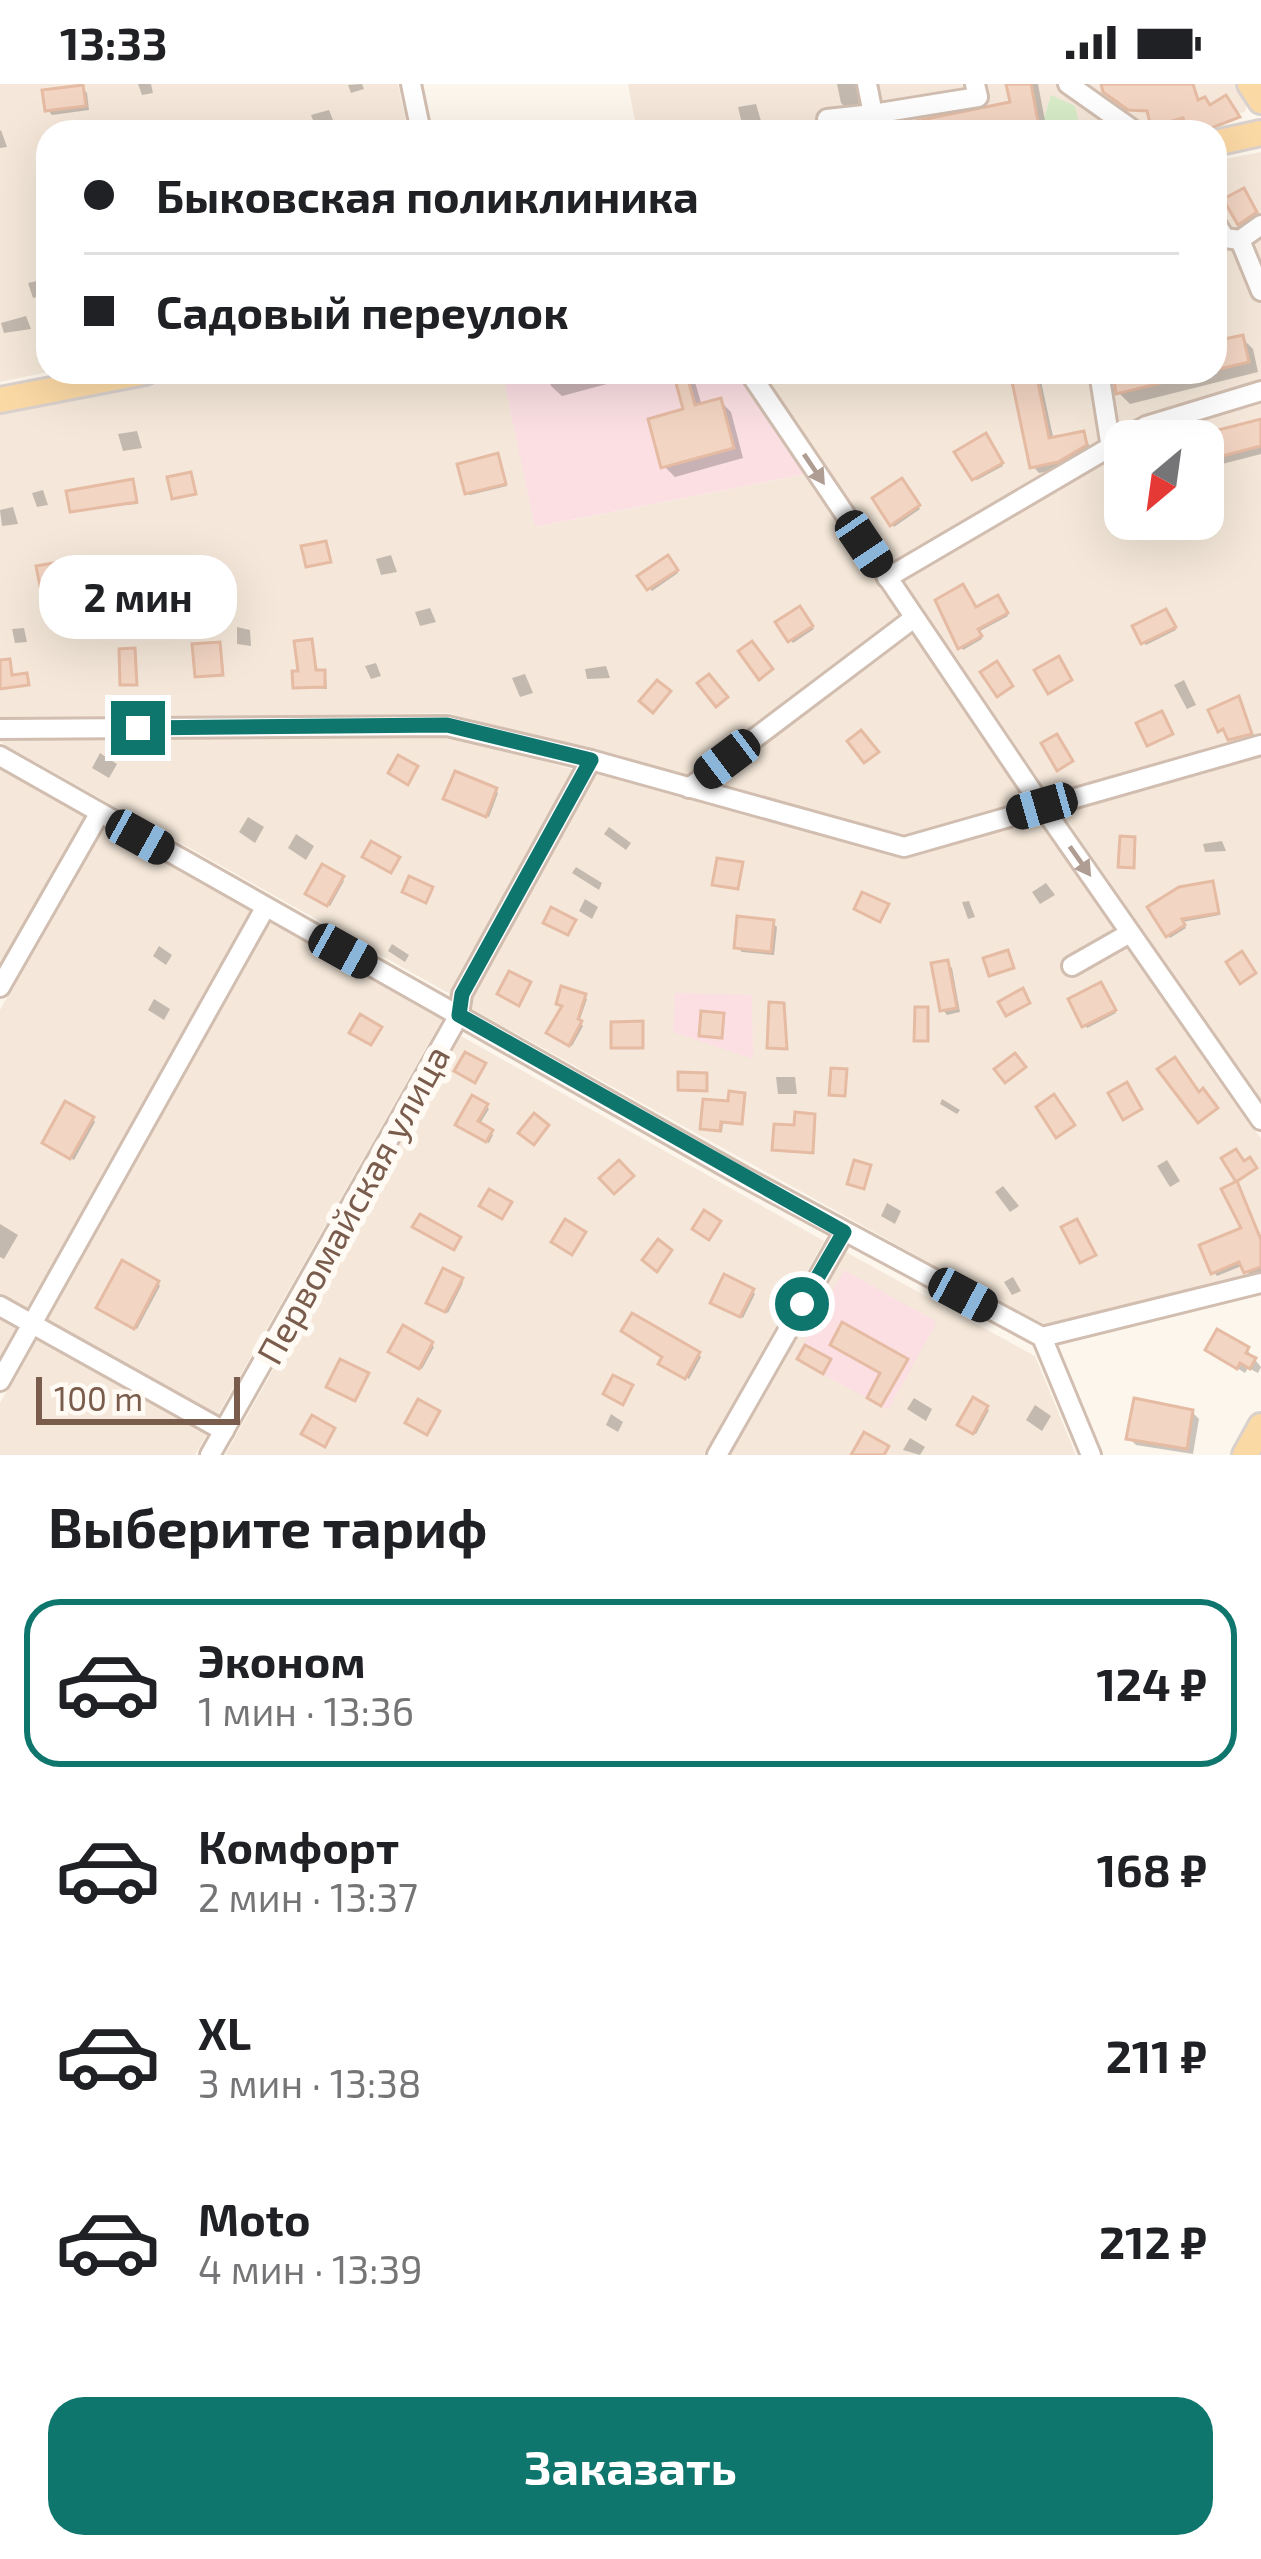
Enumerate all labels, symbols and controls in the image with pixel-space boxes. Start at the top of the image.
text: 13:33 [60,15,168,69]
text: Быковская поликлиника [156,168,699,222]
text: Садовый переулок [156,284,569,338]
north arrow [1104,420,1224,540]
map controls [1104,420,1224,540]
one-way arrow [802,453,825,486]
car [829,504,899,584]
callout: 2 мин [39,554,237,638]
text: 2 мин [83,573,193,620]
route end [111,701,165,755]
car [687,723,767,795]
car [1002,779,1082,833]
car [100,804,180,870]
one-way arrow [1068,845,1091,878]
car [303,918,383,984]
street label: Первомайская улица [246,1037,458,1371]
car [923,1262,1003,1328]
route start [775,1277,829,1331]
scale bar [36,1371,240,1424]
text: 100 m [54,1378,143,1418]
text: Выберите тариф [48,1494,487,1559]
icon: car [54,1629,162,1737]
text: Эконом [198,1633,366,1687]
text: 124 ₽ [1096,1656,1207,1710]
text: 1 мин · 13:36 [198,1687,414,1734]
icon: car [54,1815,162,1923]
text: Комфорт [198,1819,399,1873]
text: 168 ₽ [1097,1842,1207,1896]
text: 2 мин · 13:37 [198,1873,418,1920]
icon: car [54,2001,162,2109]
text: XL [198,2005,251,2059]
text: 211 ₽ [1106,2028,1207,2082]
text: 3 мин · 13:38 [198,2059,422,2106]
icon: car [54,2187,162,2295]
text: Moto [198,2191,311,2245]
text: 212 ₽ [1099,2214,1207,2268]
text: 4 мин · 13:39 [198,2245,422,2292]
button: Заказать [48,2397,1213,2535]

